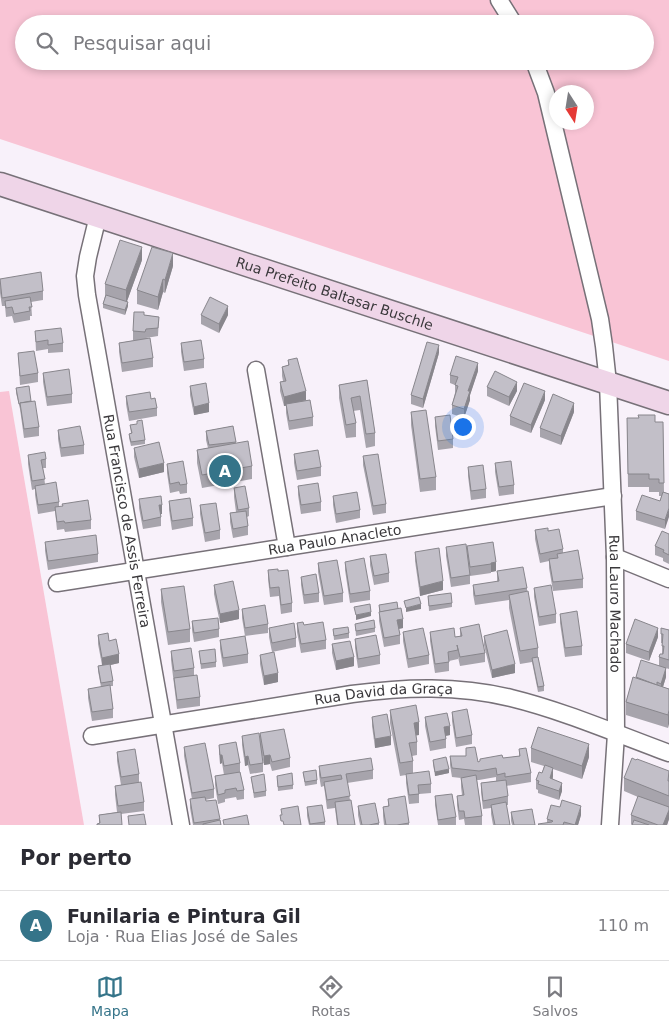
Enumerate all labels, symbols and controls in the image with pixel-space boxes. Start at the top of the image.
search box [15,15,654,70]
icon: search [33,29,61,57]
text: Pesquisar aqui [73,32,211,54]
north arrow [549,85,594,130]
street label: Rua Prefeito Baltasar Buschle [234,254,435,333]
street label: Rua Francisco de Assis Ferreira [100,413,154,629]
your location [450,414,476,440]
pin: A [209,452,241,490]
street label: Rua Paulo Anacleto [267,521,402,558]
street label: Rua Lauro Machado [606,534,624,673]
street label: Rua David da Graça [313,680,453,708]
text: Por perto [20,846,132,870]
text: Funilaria e Pintura Gil [67,905,301,927]
text: A [30,916,42,935]
text: 110 m [598,916,649,935]
text: Loja · Rua Elias José de Sales [67,927,298,946]
tab: Mapa [91,973,129,1019]
tab: Rotas [311,973,350,1019]
tab: Salvos [532,973,578,1019]

